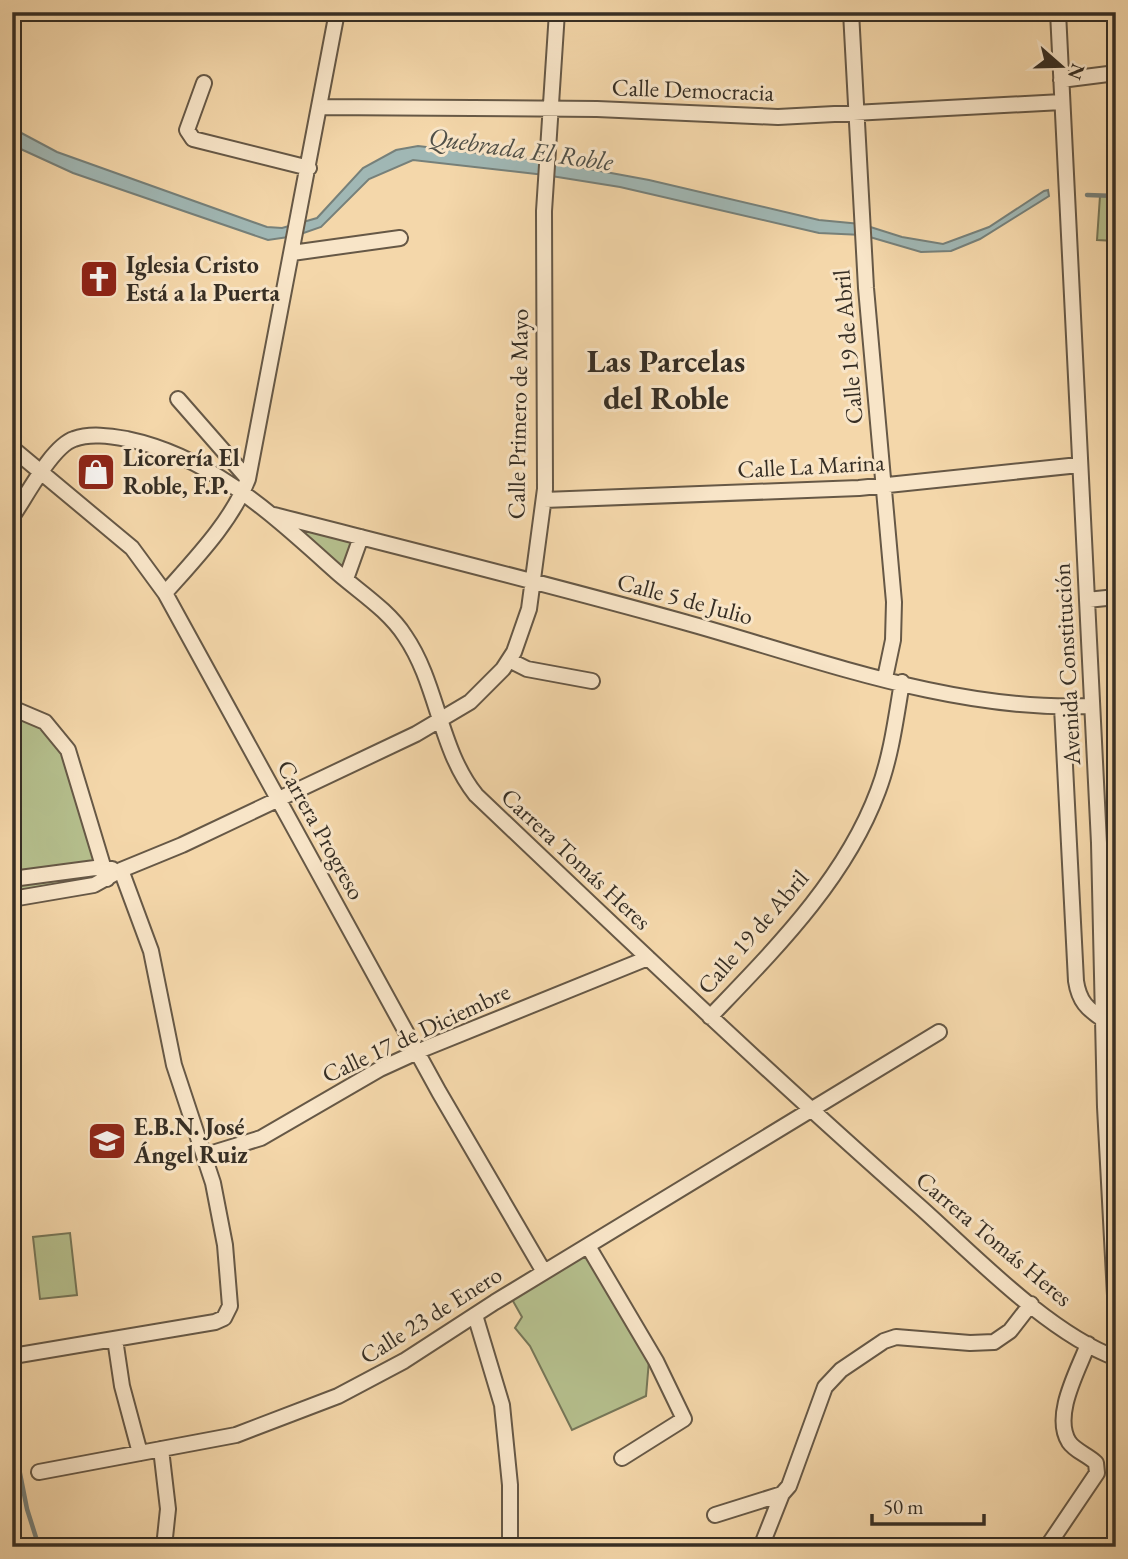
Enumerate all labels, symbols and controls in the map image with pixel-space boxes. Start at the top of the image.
north arrow [1026,32,1096,102]
text: N [1062,60,1091,84]
street label: Calle Democracia [611,71,775,108]
water label: Quebrada El Roble [427,119,617,179]
place label: Iglesia Cristo Está a la Puerta [126,249,281,308]
church icon: Iglesia Cristo Está a la Puerta [78,258,120,300]
street label: Calle 19 de Abril [825,268,870,426]
street label: Calle Primero de Mayo [500,308,535,520]
district label: Las Parcelas del Roble [587,340,745,419]
place label: Licorería El Roble, F.P. [123,442,240,501]
street label: Calle La Marina [736,446,886,485]
shop icon: Licorería El Roble, F.P. [75,451,117,493]
street label: Avenida Constitución [1046,562,1087,767]
street label: Calle 5 de Julio [614,566,757,632]
street label: Carrera Progreso [270,754,373,905]
street label: Carrera Tomás Heres [495,781,658,936]
street label: Calle 19 de Abril [690,863,815,1000]
street label: Calle 17 de Diciembre [317,975,515,1090]
place label: E.B.N. José Ángel Ruiz [133,1111,248,1171]
school or university icon: E.B.N. José Ángel Ruiz [86,1120,128,1162]
street label: Carrera Tomás Heres [910,1164,1079,1313]
street label: Calle 23 de Enero [354,1258,508,1371]
scale bar [872,1482,984,1526]
text: 50 m [883,1493,924,1520]

